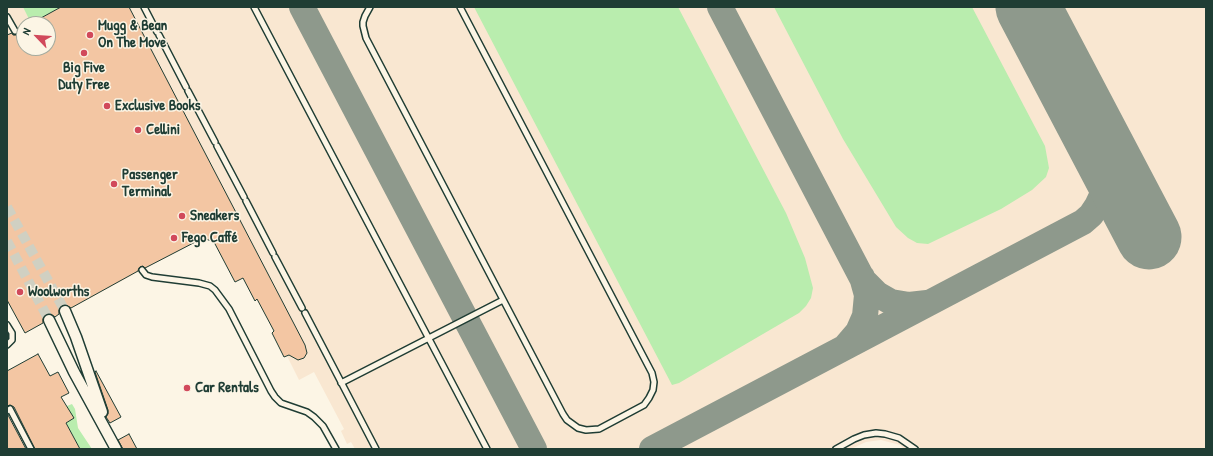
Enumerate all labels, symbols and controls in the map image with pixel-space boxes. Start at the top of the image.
north arrow [16,16,56,56]
place label: Mugg & Bean On The Move [98,17,167,52]
text: N [18,26,34,37]
marker: Mugg & Bean On The Move [85,30,95,40]
marker: Big Five Duty Free [79,48,89,58]
place label: Big Five Duty Free [58,59,110,94]
place label: Exclusive Books [115,97,200,115]
marker: Exclusive Books [102,101,112,111]
place label: Cellini [146,121,180,139]
marker: Cellini [133,125,143,135]
place label: Passenger Terminal [122,166,178,201]
marker: Passenger Terminal [109,179,119,189]
place label: Sneakers [190,207,239,225]
marker: Sneakers [177,211,187,221]
place label: Fego Caffé [182,229,238,247]
marker: Fego Caffé [169,233,179,243]
place label: Woolworths [28,283,89,301]
marker: Woolworths [15,287,25,297]
place label: Car Rentals [195,379,259,397]
marker: Car Rentals [182,383,192,393]

